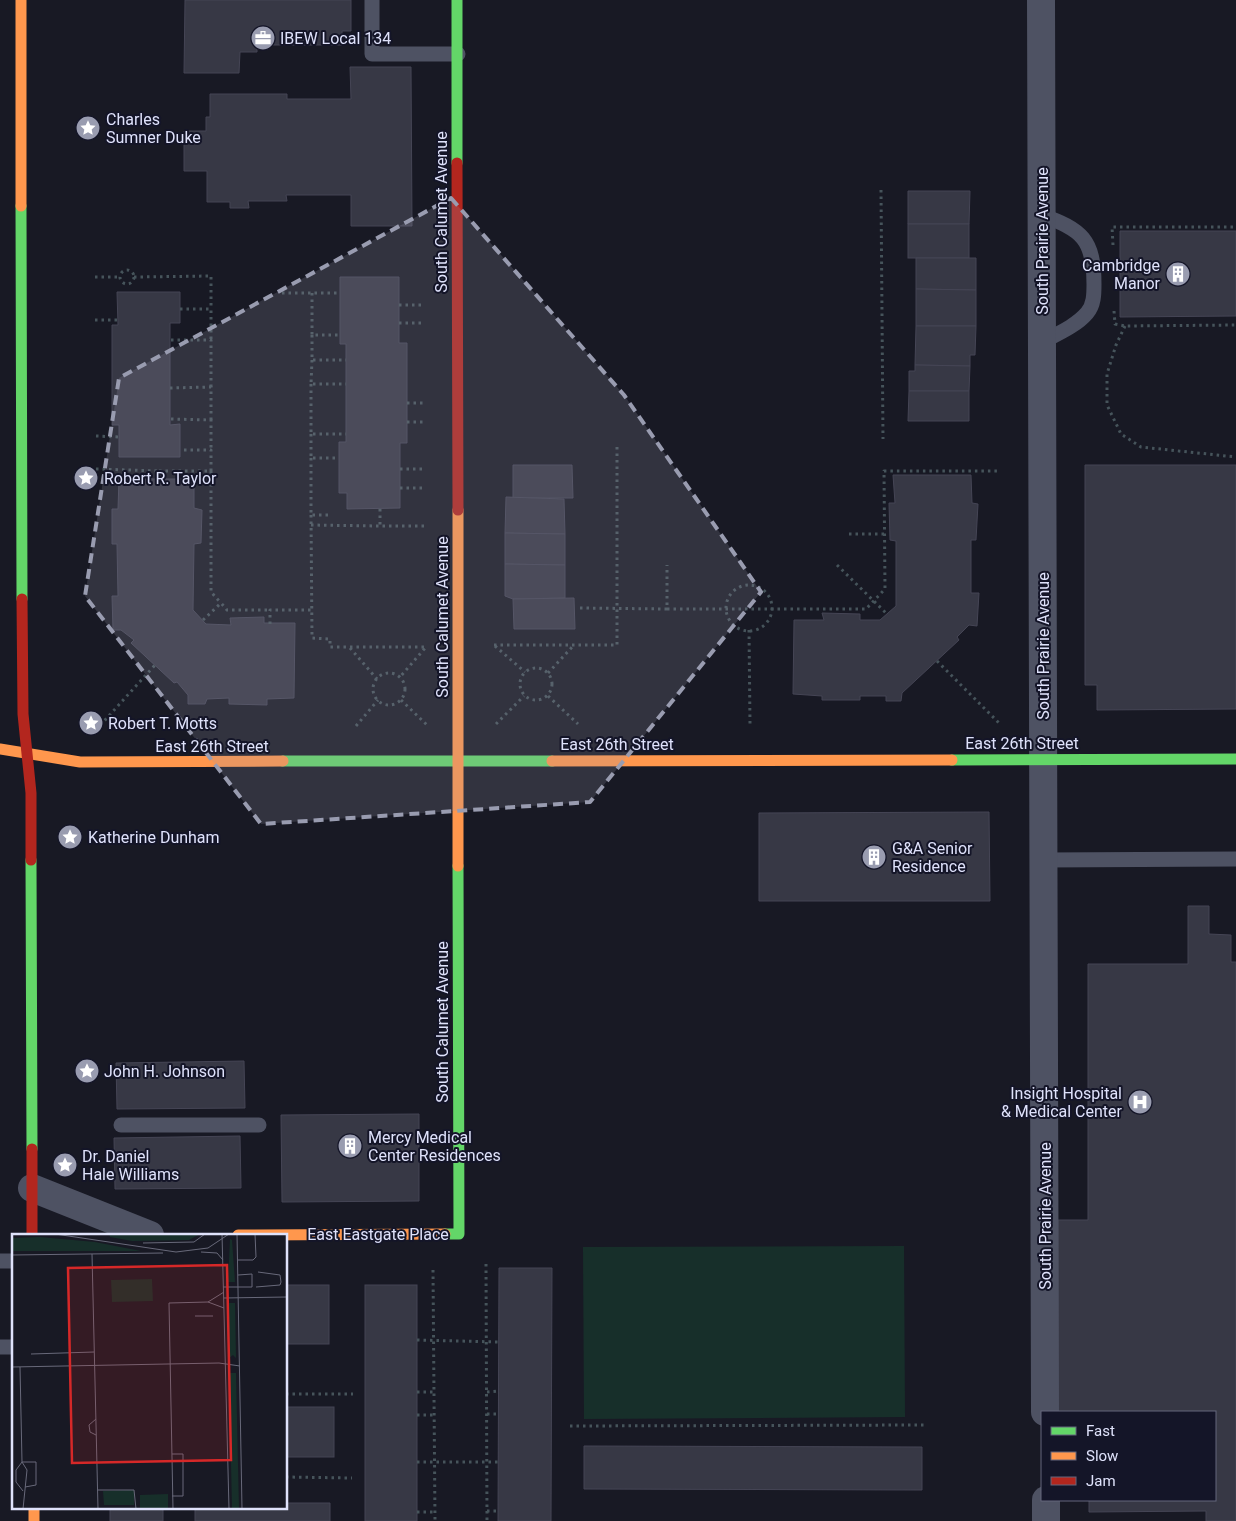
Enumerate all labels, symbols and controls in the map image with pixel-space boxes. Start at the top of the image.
office icon: IBEW Local 134 [250,25,276,51]
place label: IBEW Local 134 [280,29,391,48]
place label: Charles Sumner Duke [106,110,201,147]
place icon: Charles Sumner Duke [75,115,101,141]
street label: South Calumet Avenue [432,131,451,293]
street label: South Prairie Avenue [1033,167,1052,315]
place label: Cambridge Manor [1082,256,1161,293]
building icon: Cambridge Manor [1165,261,1191,287]
place icon: Robert R. Taylor [73,465,99,491]
place label: Robert R. Taylor [104,469,217,488]
street label: South Calumet Avenue [433,536,452,698]
street label: South Prairie Avenue [1034,572,1053,720]
place icon: Robert T. Motts [78,710,104,736]
place label: Robert T. Motts [108,714,217,733]
street label: East 26th Street [965,734,1079,753]
street label: East 26th Street [560,735,674,754]
street label: East 26th Street [155,737,269,756]
place icon: Katherine Dunham [57,824,83,850]
place label: Katherine Dunham [88,828,220,847]
place label: G&A Senior Residence [892,839,973,876]
building icon: G&A Senior Residence [861,844,887,870]
street label: South Calumet Avenue [433,941,452,1103]
place icon: John H. Johnson [74,1058,100,1084]
place label: John H. Johnson [104,1062,225,1081]
place label: Insight Hospital & Medical Center [1001,1084,1123,1121]
hospital icon: Insight Hospital & Medical Center [1127,1089,1153,1115]
place label: Mercy Medical Center Residences [368,1128,501,1165]
building icon: Mercy Medical Center Residences [337,1133,363,1159]
street label: South Prairie Avenue [1036,1142,1055,1290]
place label: Dr. Daniel Hale Williams [82,1147,179,1184]
place icon: Dr. Daniel Hale Williams [52,1152,78,1178]
street label: East Eastgate Place [307,1225,449,1244]
inset map [12,1234,288,1508]
legend [1041,1411,1216,1501]
text: Fast [1086,1422,1115,1440]
text: Slow [1086,1447,1118,1465]
text: Jam [1086,1472,1116,1490]

